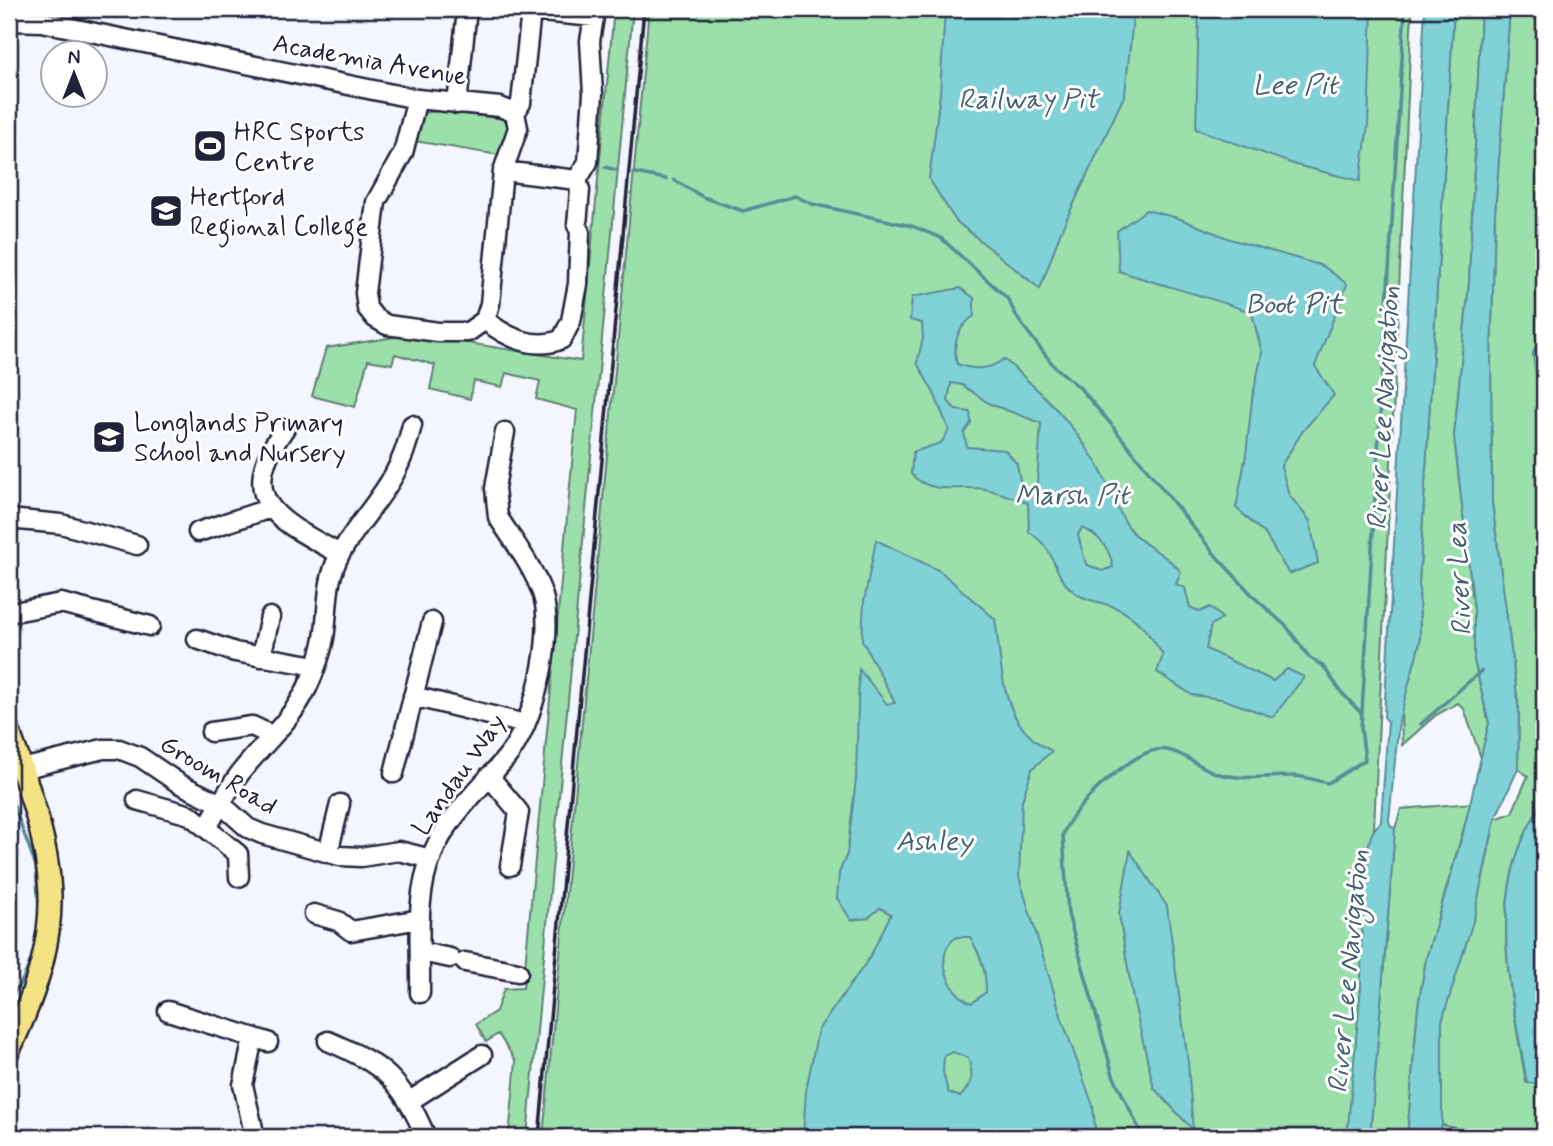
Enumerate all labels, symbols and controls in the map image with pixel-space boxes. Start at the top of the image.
street label: Academia Avenue [270,27,469,95]
north arrow [38,38,108,108]
text: N [68,46,80,71]
water label: Lee Pit [1253,68,1340,105]
water label: Railway Pit [958,82,1100,119]
place label: HRC Sports Centre [234,116,365,180]
sports icon: HRC Sports Centre [191,127,229,165]
place label: Hertford Regional College [190,181,368,248]
school or university icon: Hertford Regional College [147,192,185,230]
water label: River Lee Navigation [1360,285,1411,531]
water label: Boot Pit [1245,287,1344,324]
place label: Longlands Primary School and Nursery [134,407,346,471]
school or university icon: Longlands Primary School and Nursery [90,418,128,456]
water label: Marsh Pit [1015,478,1132,515]
water label: River Lea [1439,521,1482,637]
street label: Landau Way [405,707,514,843]
street label: Groom Road [153,727,283,824]
water label: Ashley [896,824,974,861]
water label: River Lee Navigation [1320,848,1381,1095]

